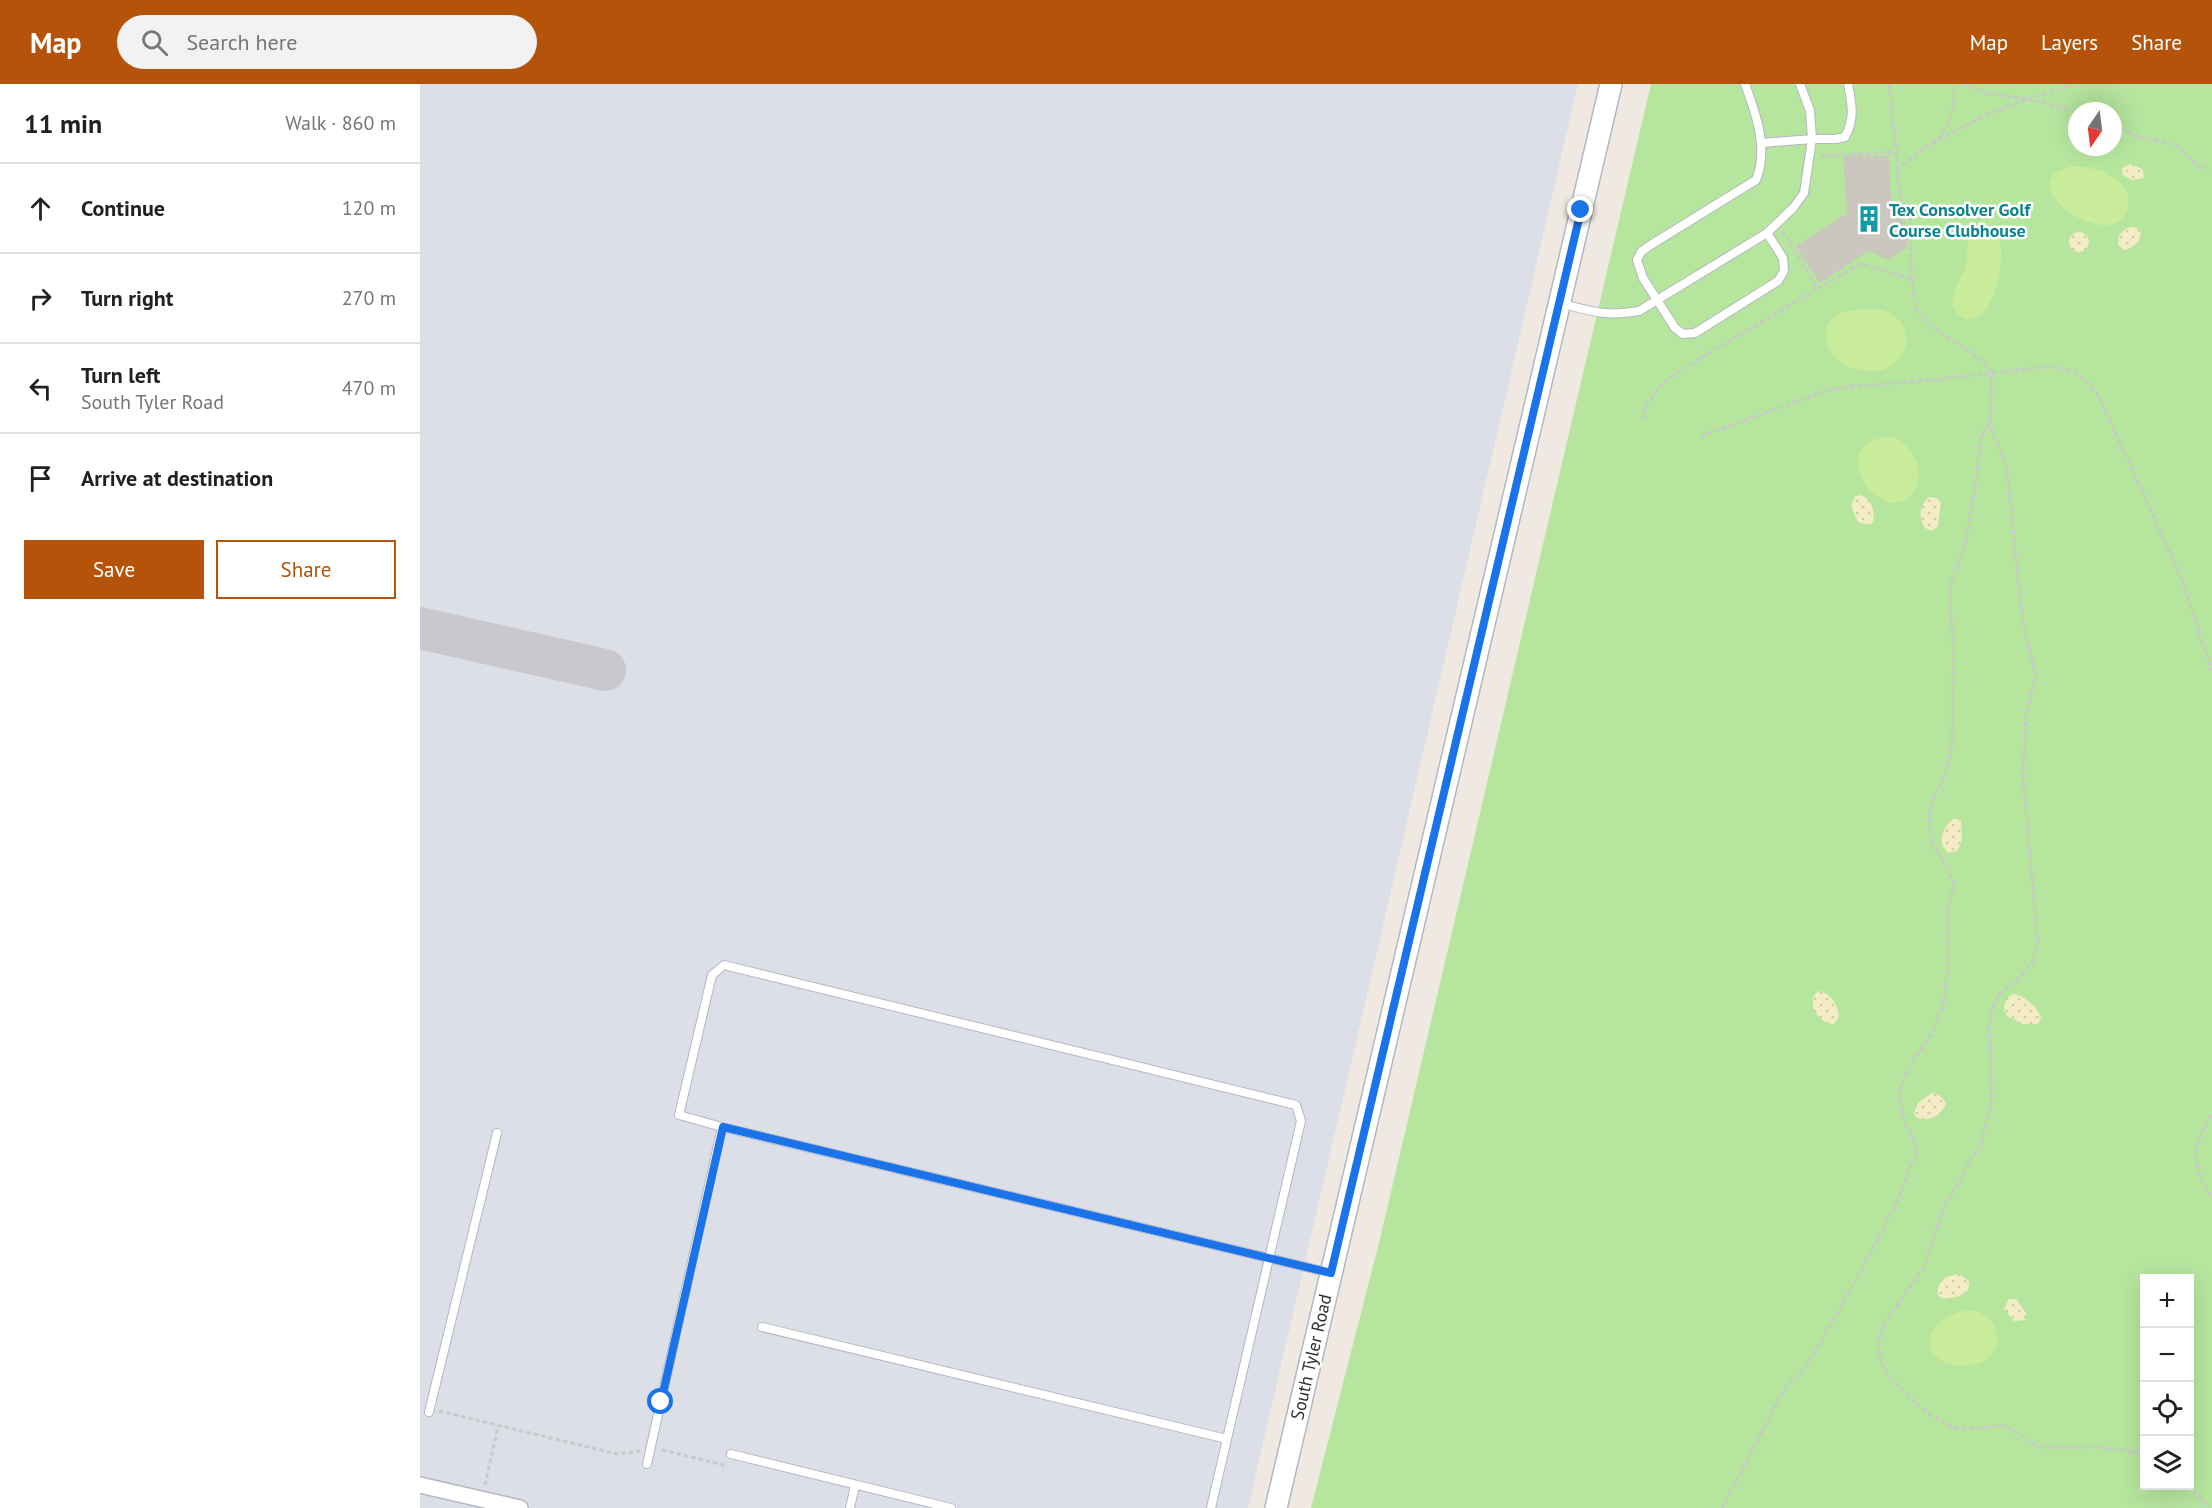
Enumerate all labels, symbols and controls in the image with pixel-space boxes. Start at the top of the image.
search box [117,15,537,69]
text: Map [30,24,81,61]
icon: search [138,26,171,59]
text: Search here [186,28,297,56]
text: Map [1970,29,2008,56]
text: Layers [2041,29,2098,56]
text: Share [2131,29,2182,56]
north arrow [2068,102,2122,156]
text: 11 min [24,107,102,140]
text: Walk · 860 m [285,110,396,136]
icon: ahead [24,192,57,225]
text: Continue [81,194,165,222]
text: 120 m [342,195,396,221]
route end [1567,196,1593,222]
place label: Tex Consolver Golf Course Clubhouse [1889,198,2032,242]
building icon: Tex Consolver Golf Course Clubhouse [1854,204,1884,234]
icon: right [24,282,57,315]
text: Turn right [81,284,173,312]
text: 270 m [342,285,396,311]
text: Turn left [81,361,161,389]
icon: left [24,372,57,405]
text: 470 m [342,375,396,401]
text: South Tyler Road [81,389,224,415]
icon: arrive [24,462,57,495]
text: Arrive at destination [81,464,273,492]
button: Save [24,540,204,599]
button: Share [216,540,396,599]
map controls [2140,1274,2194,1490]
button: + [2140,1274,2194,1328]
street label: South Tyler Road [1285,1292,1337,1422]
button: − [2140,1328,2194,1382]
button: locate [2140,1382,2194,1436]
route start [647,1388,673,1414]
button: layers [2140,1436,2194,1490]

